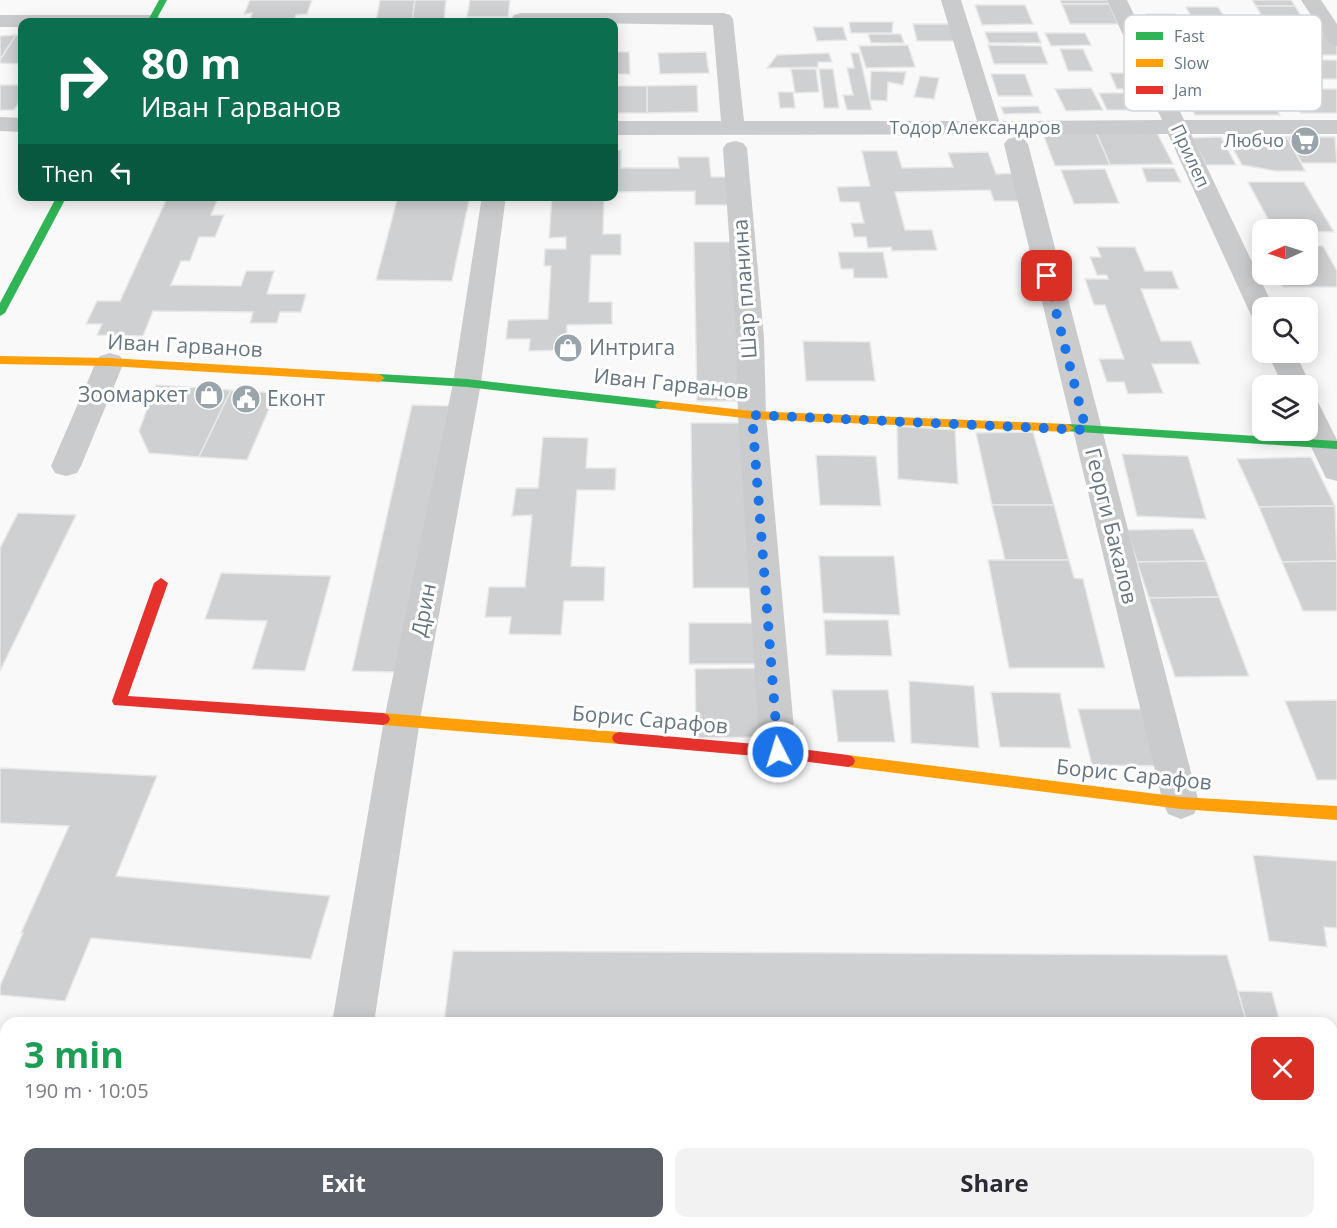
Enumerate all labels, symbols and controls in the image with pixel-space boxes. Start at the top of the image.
legend [1124,15,1322,111]
text: Fast [1174,25,1205,47]
text: 80 m [141,34,241,91]
icon: right [42,42,120,120]
text: Slow [1174,52,1209,74]
text: Jam [1172,79,1202,101]
text: Иван Гарванов [141,88,341,125]
street label: Тодор Александров [889,115,1061,139]
street label: Прилеп [1166,120,1216,191]
supermarket icon: Любчо [1289,125,1321,157]
place label: Любчо [1224,128,1284,152]
icon: left [105,156,138,189]
text: Then [42,158,93,188]
street label: Шар планина [725,218,763,360]
north arrow [1252,219,1318,285]
map controls [1252,219,1318,441]
pin [1021,250,1072,301]
icon: arrive [1030,259,1063,292]
button: search [1252,297,1318,363]
street label: Иван Гарванов [107,327,263,363]
shop icon: Интрига [552,332,584,364]
place label: Интрига [589,333,675,361]
street label: Иван Гарванов [592,361,750,405]
button: layers [1252,375,1318,441]
shop icon: Зоомаркет [193,379,225,411]
place label: Зоомаркет [78,380,188,408]
public building icon: Еконт [230,383,262,415]
place label: Еконт [267,384,325,412]
street label: Георги Бакалов [1079,445,1145,607]
street label: Дрин [404,581,442,639]
street label: Борис Сарафов [571,698,729,740]
position arrow [746,720,810,784]
street label: Борис Сарафов [1055,752,1213,796]
text: 3 min [24,1030,124,1079]
button: close [1251,1037,1314,1100]
text: 190 m · 10:05 [24,1077,149,1104]
button: Exit [24,1148,663,1217]
button: Share [675,1148,1314,1217]

